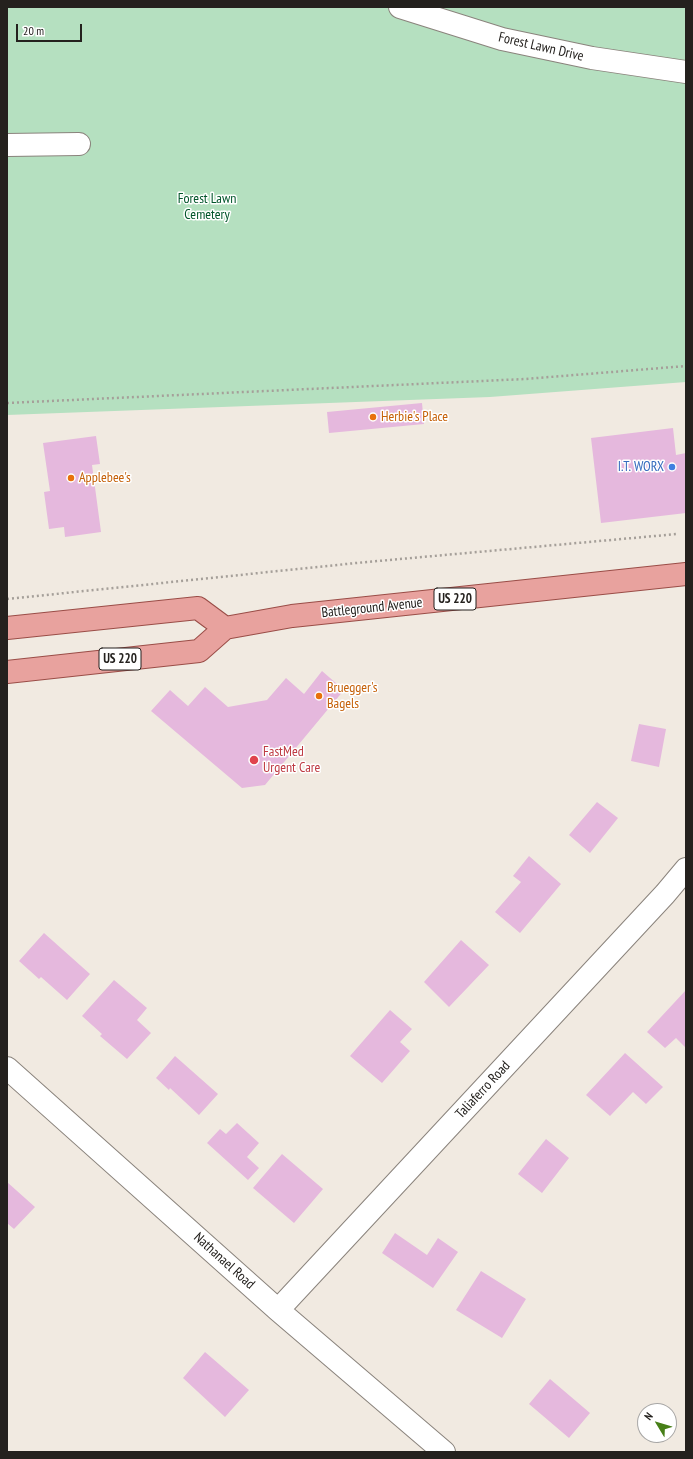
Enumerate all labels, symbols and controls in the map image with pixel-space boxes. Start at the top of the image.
scale bar [18,16,84,42]
text: 20 m [23,23,44,38]
street label: Forest Lawn Drive [497,29,585,65]
park label: Forest Lawn Cemetery [178,191,236,224]
place label: Herbie's Place [381,409,448,425]
marker: Herbie's Place [368,412,378,422]
place label: I.T. WORX [618,459,664,475]
marker: I.T. WORX [667,462,677,472]
place label: Applebee's [79,470,131,486]
marker: Applebee's [66,473,76,483]
road number: US 220 [434,588,476,610]
street label: Battleground Avenue [321,594,423,622]
road number: US 220 [99,648,141,670]
place label: Bruegger's Bagels [327,680,377,712]
marker: Bruegger's Bagels [314,691,324,701]
place label: FastMed Urgent Care [263,744,320,776]
marker: FastMed Urgent Care [248,754,260,766]
street label: Taliaferro Road [452,1058,514,1122]
street label: Nathanael Road [190,1229,258,1293]
north arrow [637,1403,677,1443]
text: N [641,1410,656,1423]

